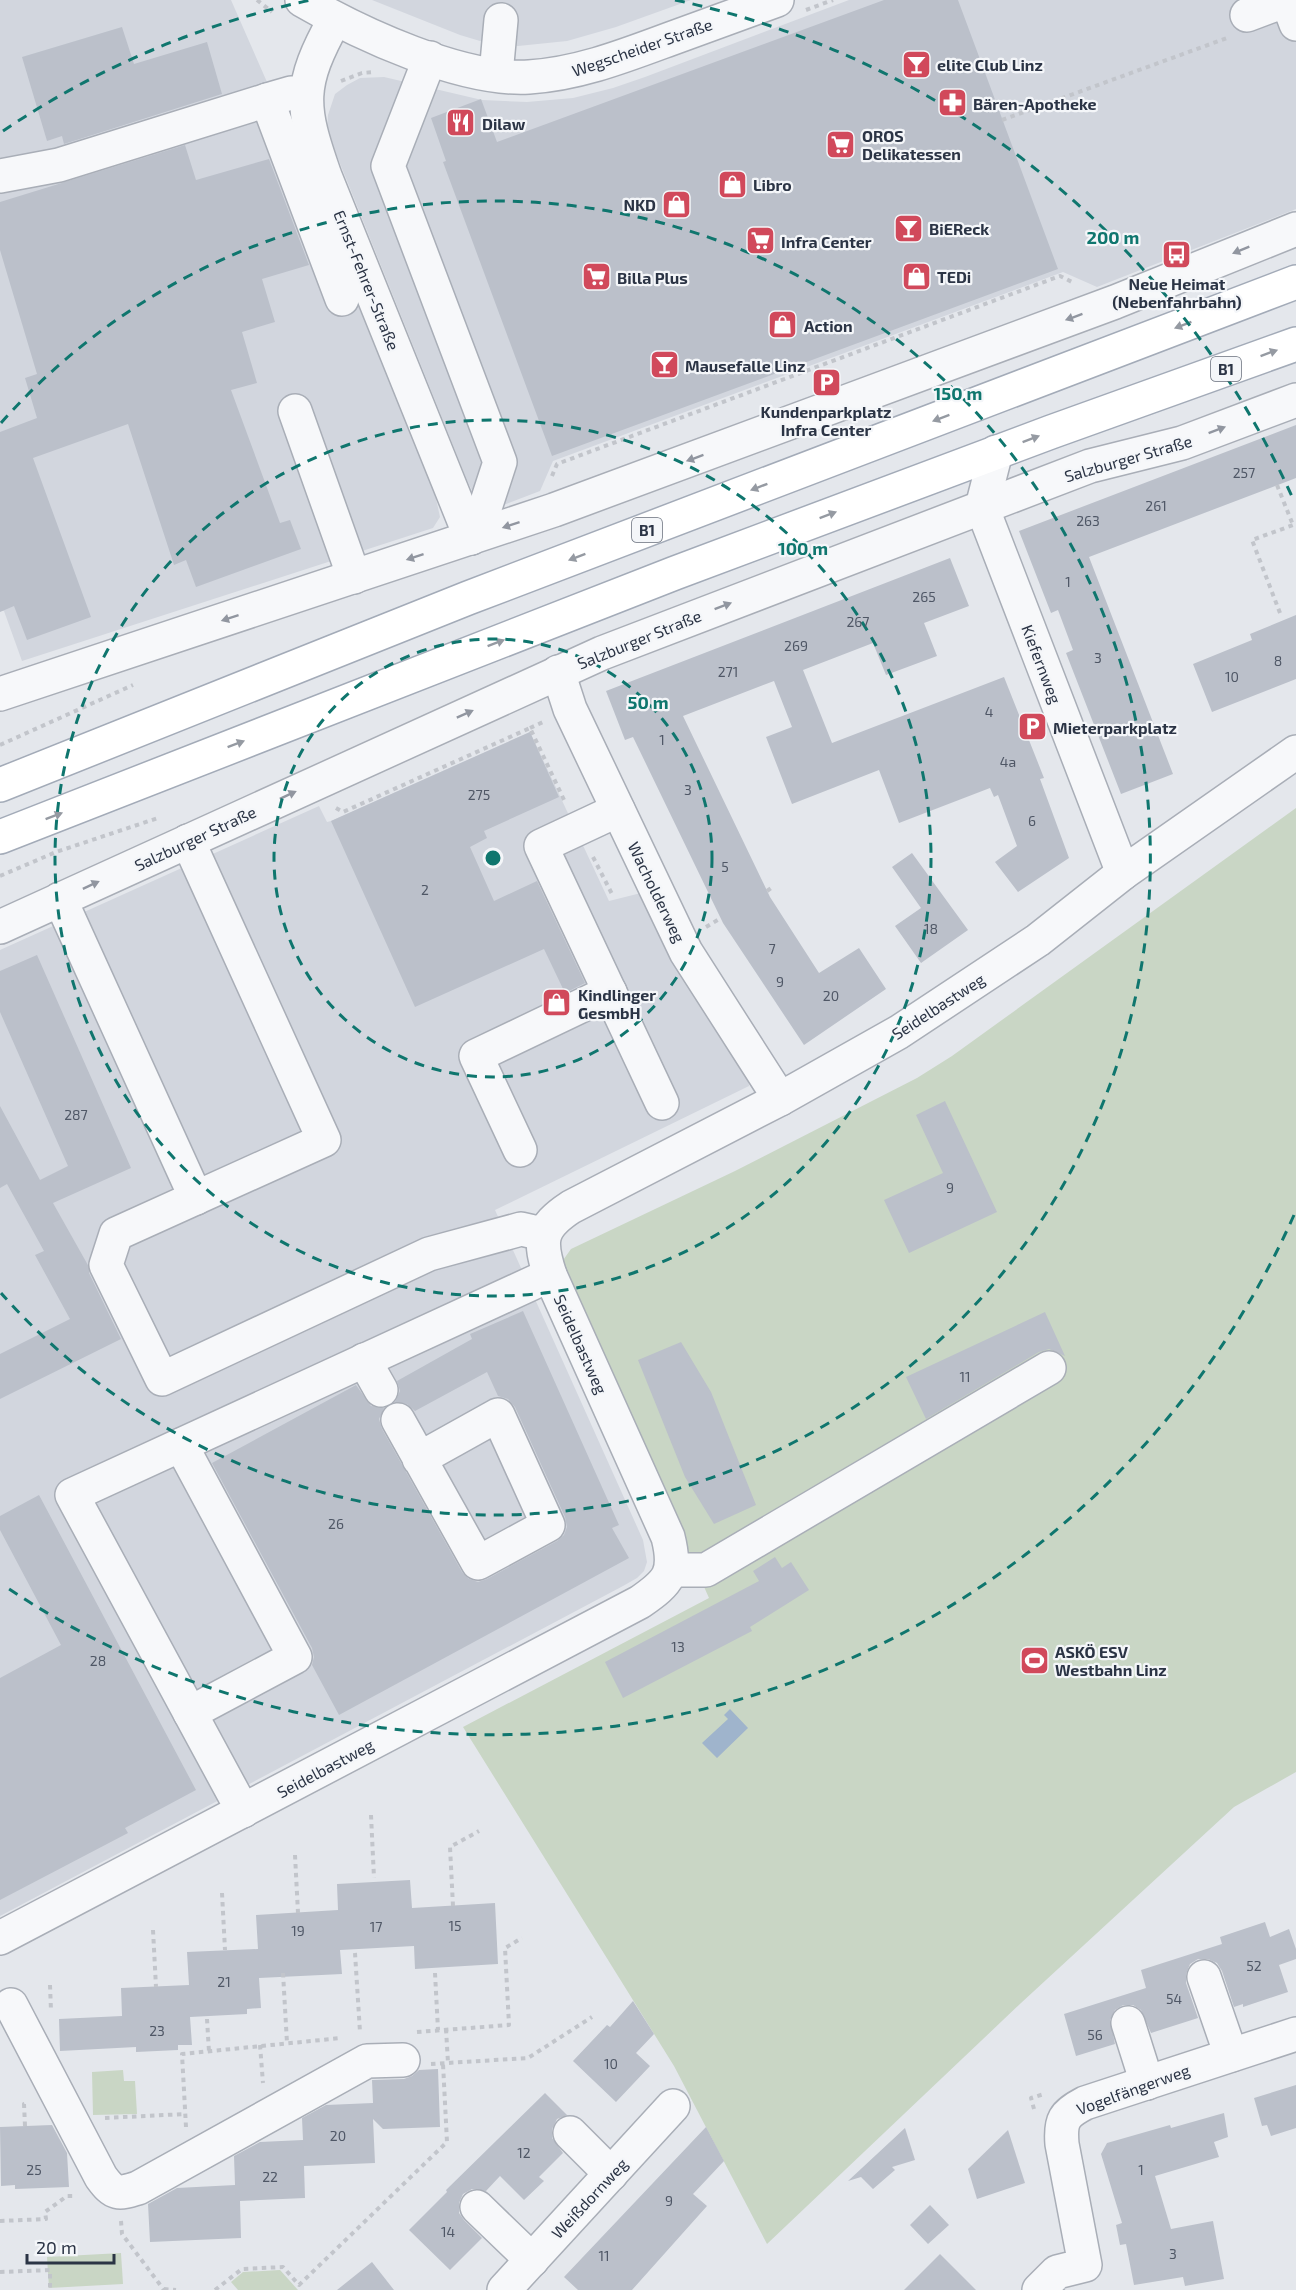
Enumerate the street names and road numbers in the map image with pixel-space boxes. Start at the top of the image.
street label: Wegscheider Straße [569,14,715,80]
street label: Ernst-Fehrer-Straße [330,207,404,353]
road number: B1 [1211,357,1241,381]
street label: Salzburger Straße [1062,431,1194,485]
road number: B1 [632,518,662,542]
street label: Salzburger Straße [574,605,704,673]
street label: Kiefernweg [1018,622,1066,706]
street label: Salzburger Straße [131,802,259,874]
street label: Wacholderweg [624,839,690,945]
street label: Seidelbastweg [888,969,988,1043]
street label: Seidelbastweg [551,1291,611,1397]
street label: Seidelbastweg [273,1735,377,1801]
street label: Vogelfängerweg [1074,2060,1192,2118]
street label: Weißdornweg [547,2154,631,2242]

